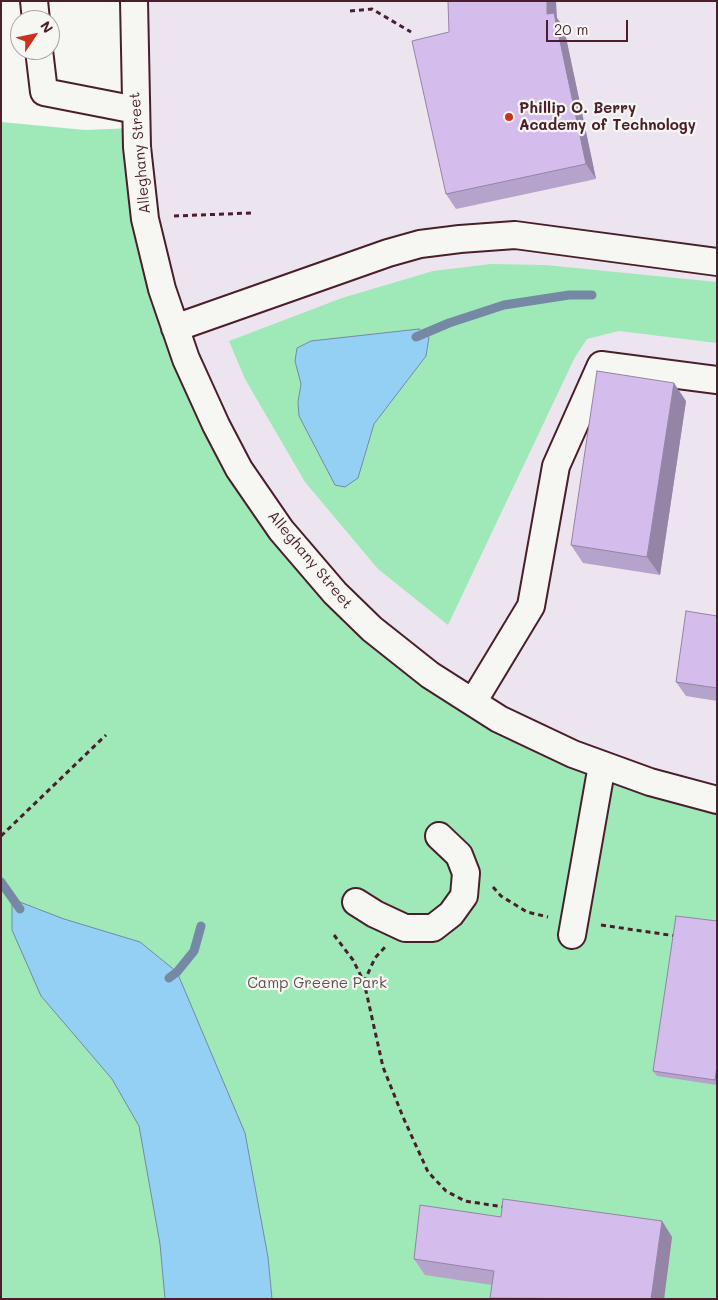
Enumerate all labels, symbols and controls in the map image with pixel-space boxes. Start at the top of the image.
north arrow [10,10,60,60]
scale bar [548,10,630,42]
text: N [36,17,58,37]
text: 20 m [554,19,588,39]
street label: Alleghany Street [126,91,154,215]
place label: Phillip O. Berry Academy of Technology [519,99,696,134]
marker: Phillip O. Berry Academy of Technology [503,111,515,123]
street label: Alleghany Street [264,507,356,613]
park label: Camp Greene Park [247,974,387,992]

